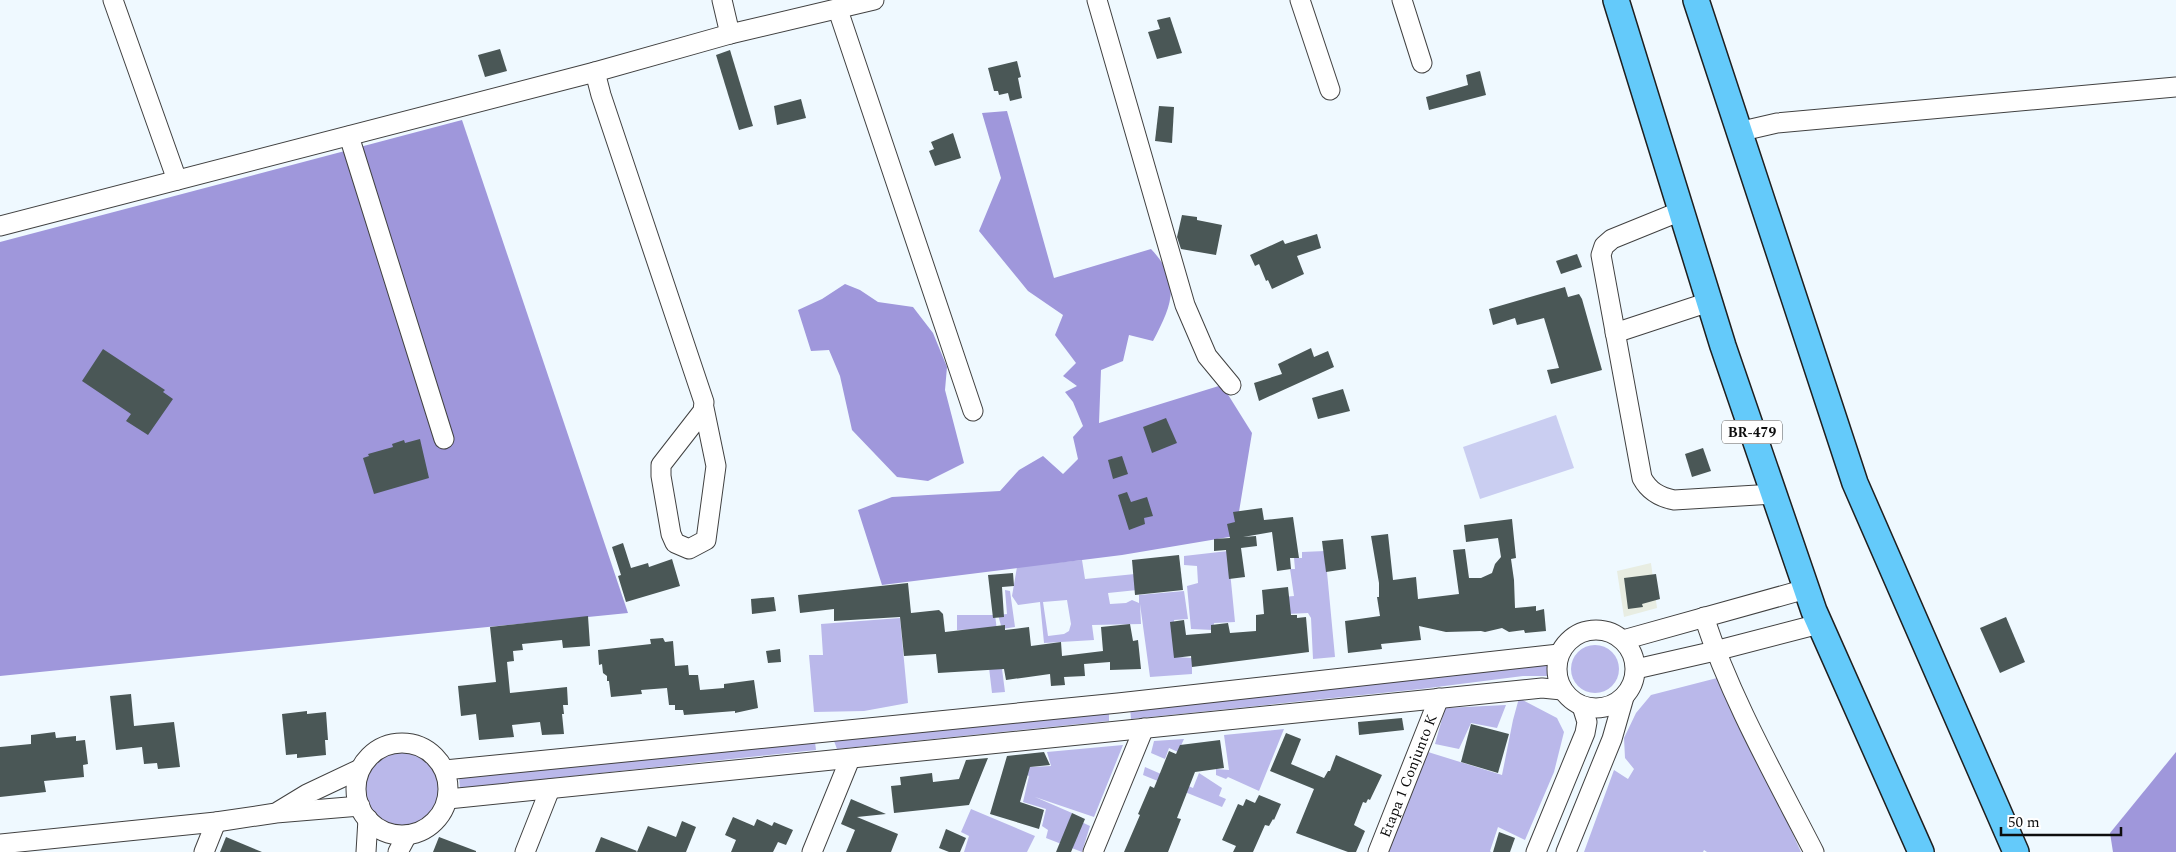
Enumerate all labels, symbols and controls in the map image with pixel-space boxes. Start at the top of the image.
road number: BR-479 [1722,421,1782,444]
street label: Etapa 1 Conjunto K [1373,710,1443,841]
scale bar [2001,804,2121,836]
text: 50 m [2008,811,2040,834]

